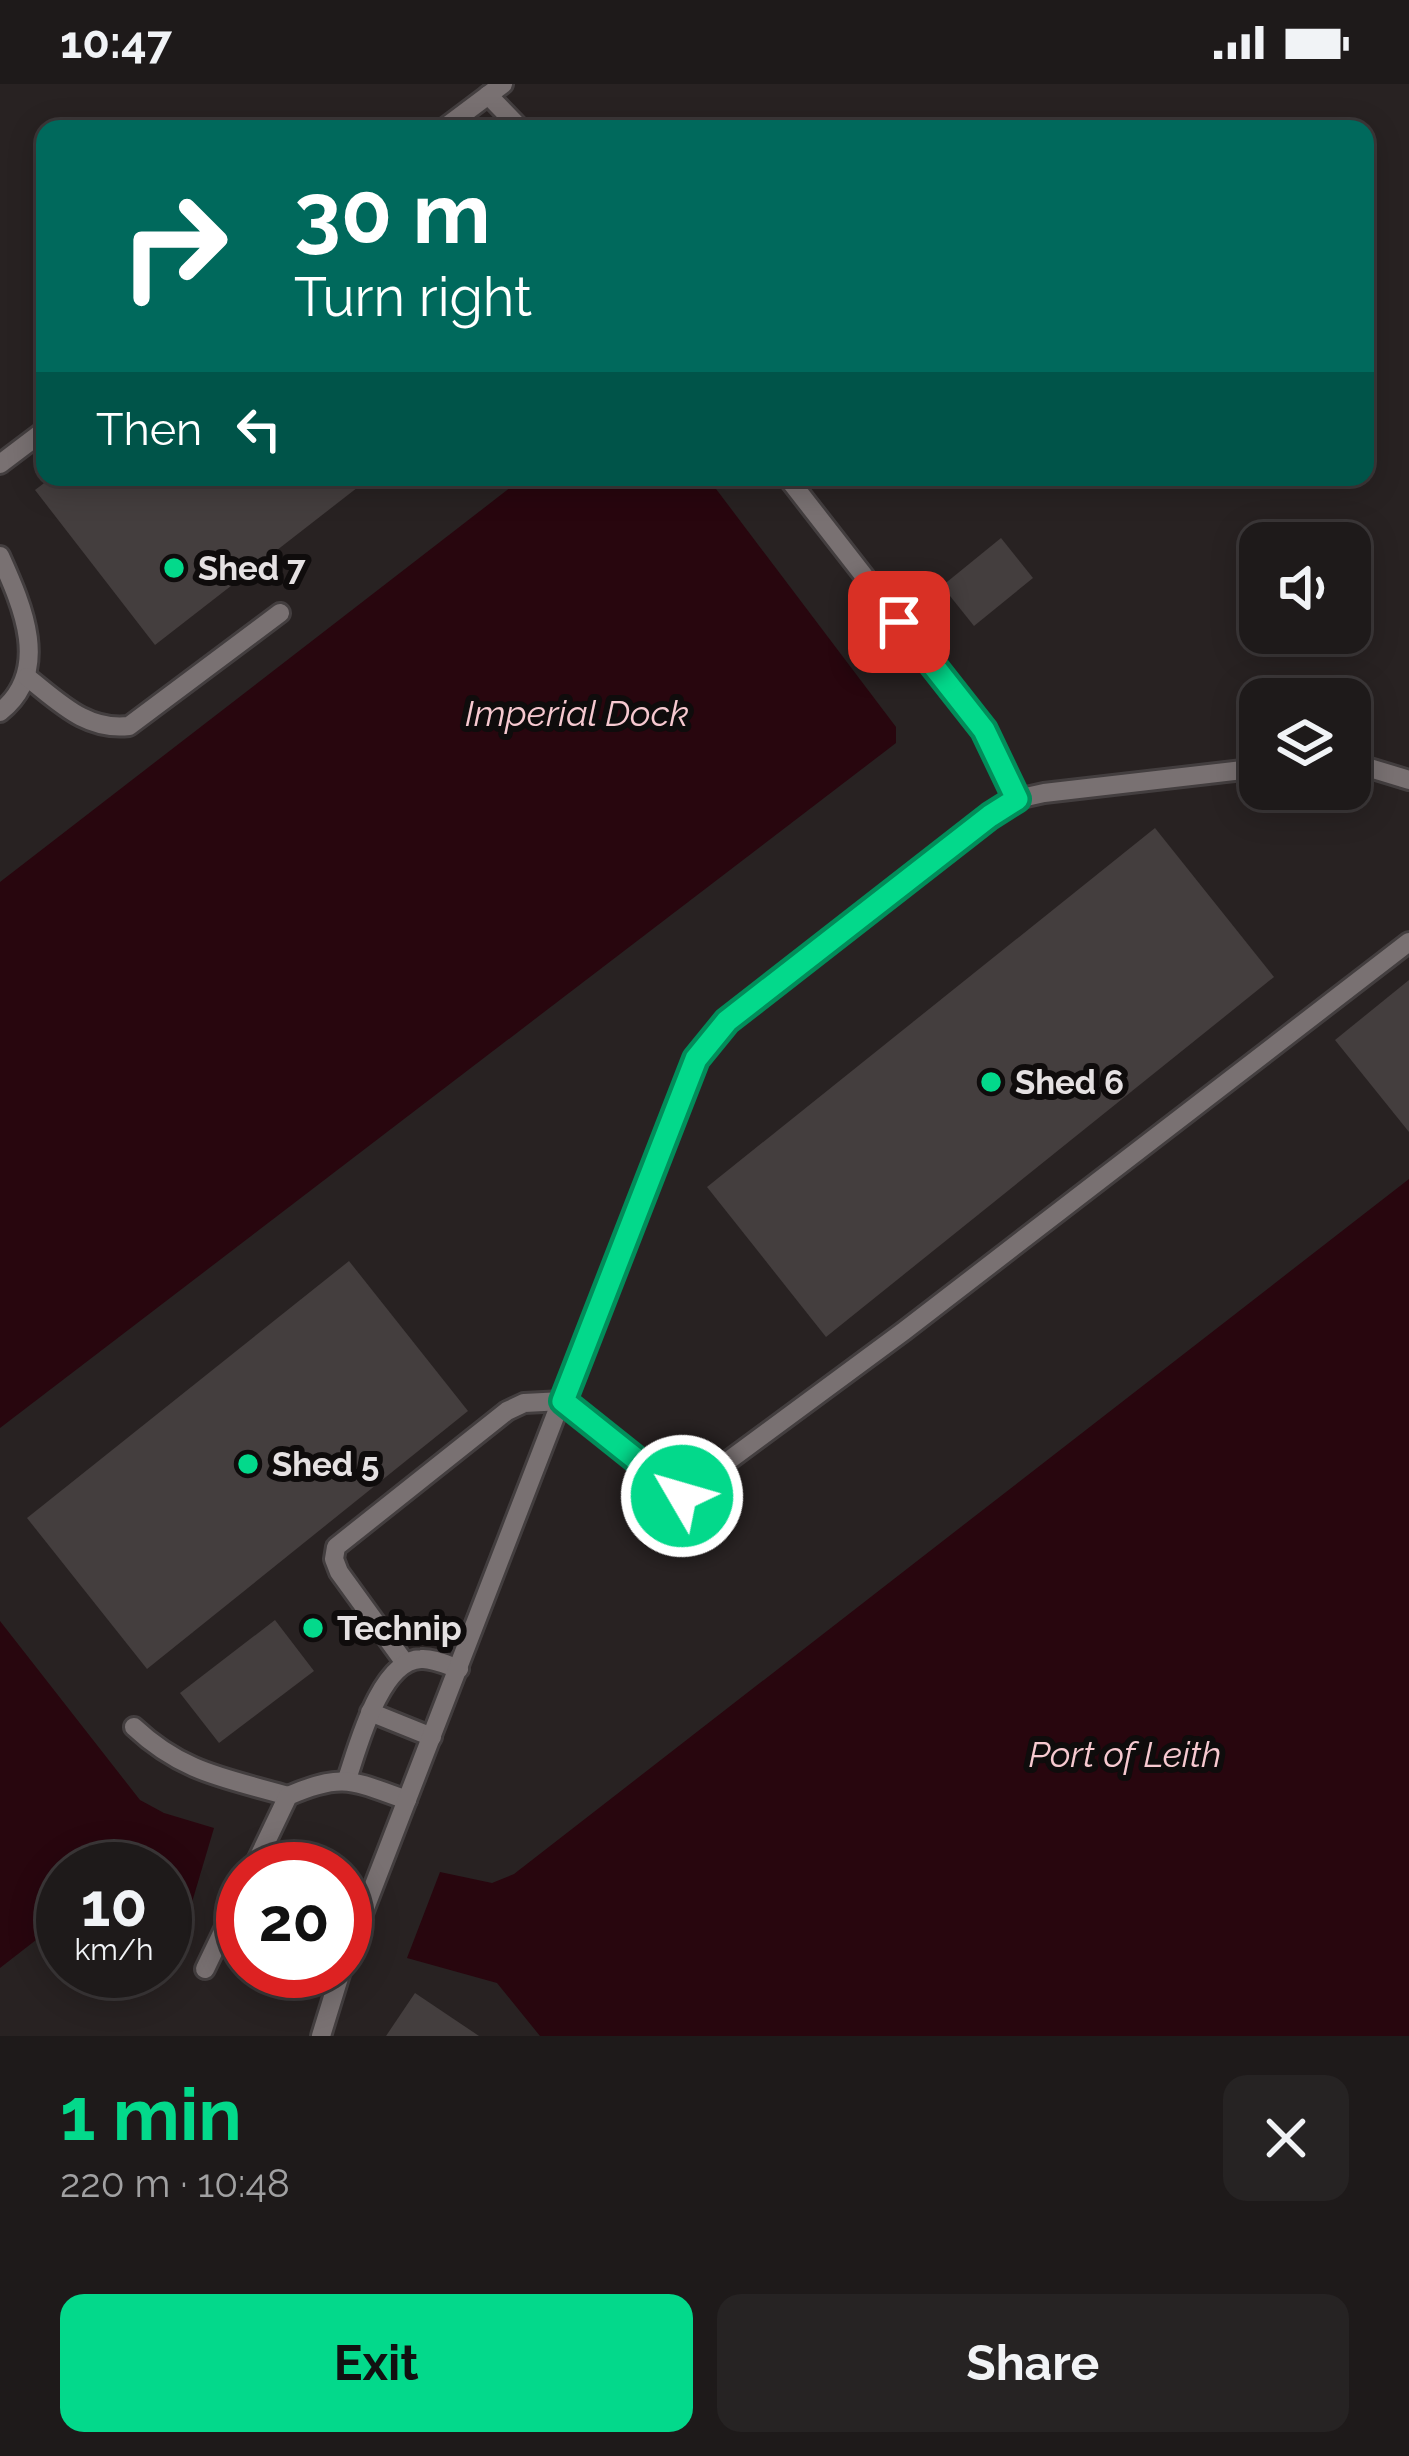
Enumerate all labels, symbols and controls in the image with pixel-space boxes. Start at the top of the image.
text: 10:47 [60,16,172,69]
text: 30 m [294,164,491,263]
icon: right [96,168,252,324]
text: Turn right [294,265,532,329]
icon: left [226,396,292,462]
text: Then [96,403,202,456]
map controls [1239,522,1371,810]
button: sound [1239,522,1371,654]
place label: Shed 7 [198,549,306,588]
marker: Shed 7 [161,555,187,581]
pin [848,571,950,673]
icon: arrive [866,589,932,655]
button: layers [1239,678,1371,810]
water label: Imperial Dock [465,692,689,734]
place label: Shed 6 [1015,1063,1124,1102]
marker: Shed 6 [978,1069,1004,1095]
position arrow [619,1433,745,1559]
place label: Shed 5 [272,1445,379,1484]
marker: Shed 5 [235,1451,261,1477]
place label: Technip [337,1609,462,1648]
marker: Technip [300,1615,326,1641]
water label: Port of Leith [1029,1733,1221,1775]
speed limit sign: 20 [216,1842,372,1998]
text: 10 [81,1870,147,1940]
text: km/h [74,1932,154,1967]
text: 1 min [60,2072,242,2157]
button: close [1223,2075,1349,2201]
text: 220 m · 10:48 [60,2160,290,2206]
button: Exit [60,2294,693,2432]
button: Share [717,2294,1349,2432]

